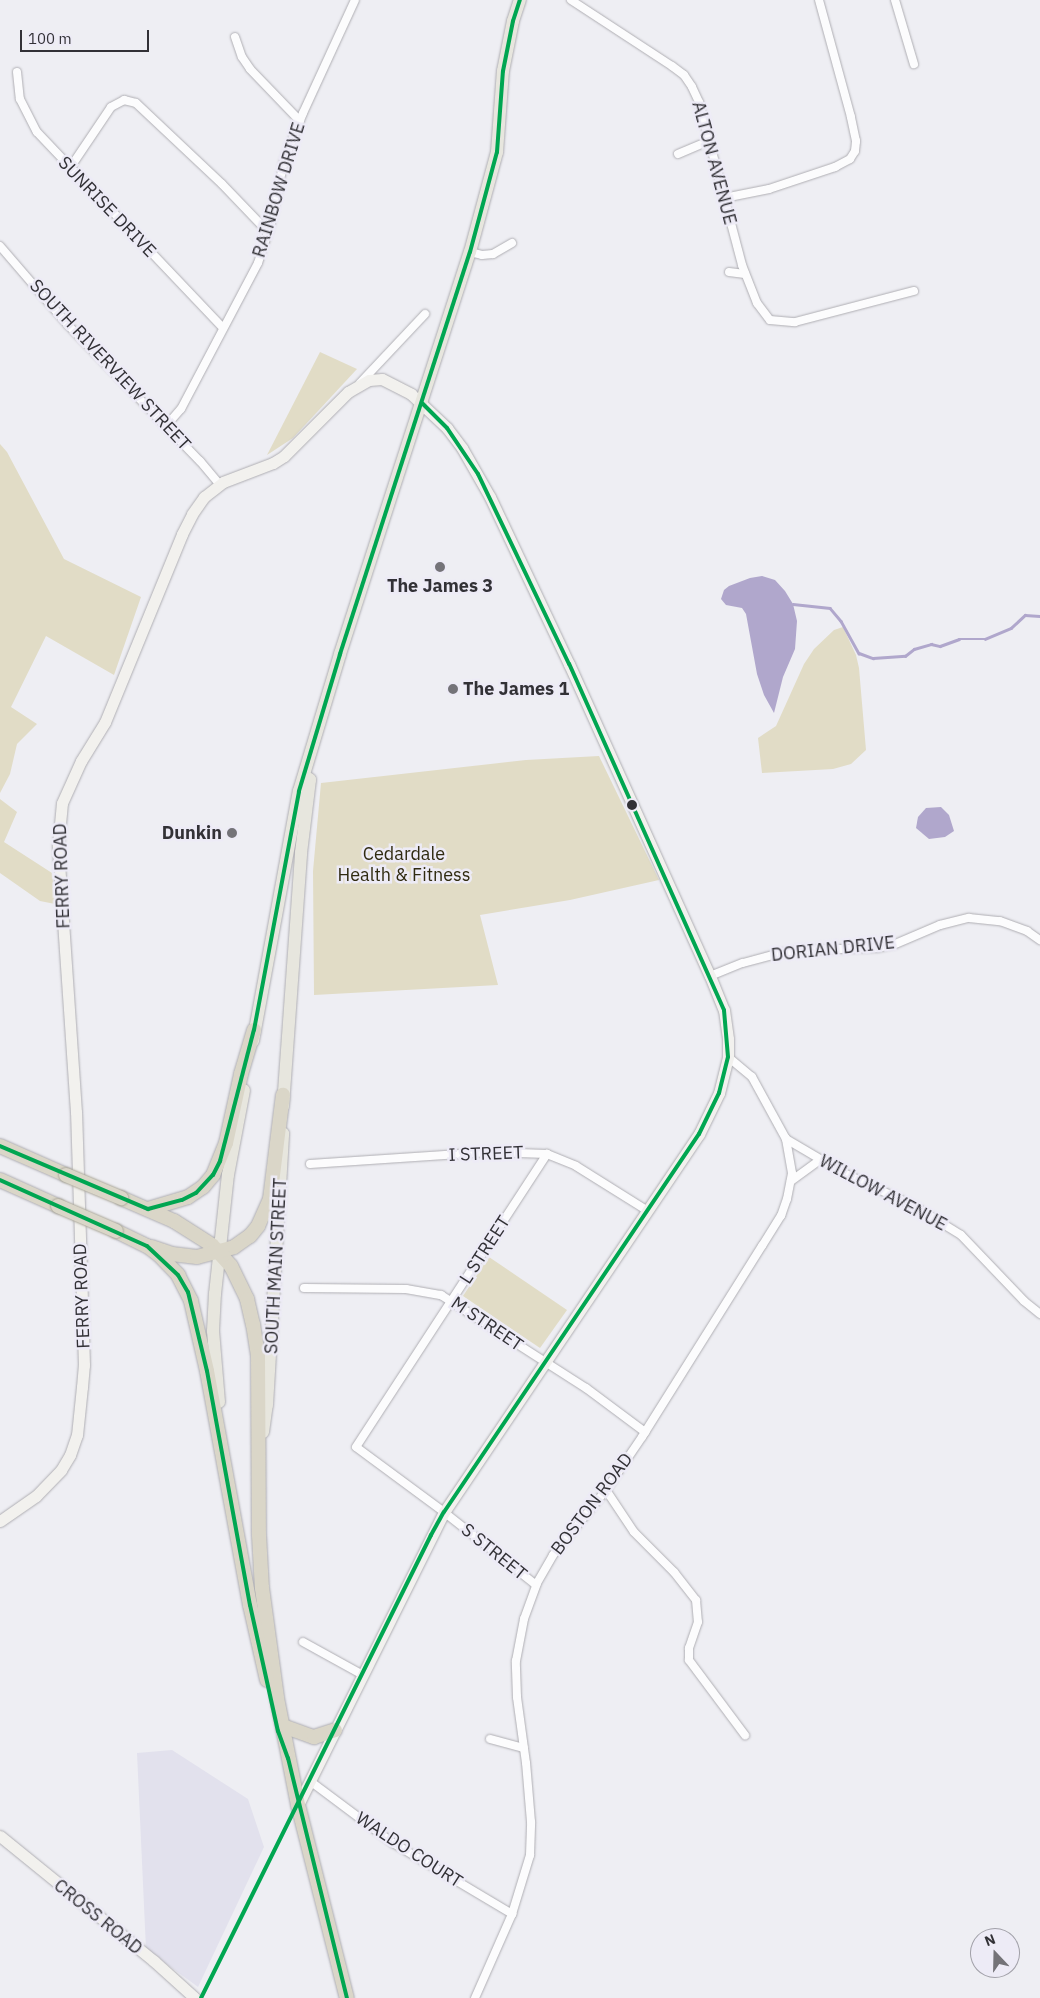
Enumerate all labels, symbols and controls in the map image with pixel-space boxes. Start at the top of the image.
scale bar [22,20,151,52]
text: 100 m [28,29,72,48]
street label: ALTON AVENUE [687,99,741,227]
street label: RAINBOW DRIVE [248,120,310,260]
street label: SUNRISE DRIVE [54,152,160,262]
street label: SOUTH RIVERVIEW STREET [25,275,195,455]
marker: The James 3 [434,561,446,573]
place label: The James 3 [387,575,493,597]
place label: The James 1 [463,678,569,700]
marker: The James 1 [447,683,459,695]
unlabelled marker [627,800,637,810]
place label: Dunkin [162,822,222,844]
street label: FERRY ROAD [49,823,75,929]
marker: Dunkin [226,827,238,839]
park label: Cedardale Health & Fitness [338,844,470,886]
street label: DORIAN DRIVE [770,932,896,966]
street label: I STREET [448,1142,524,1166]
street label: WILLOW AVENUE [815,1150,951,1236]
street label: SOUTH MAIN STREET [261,1177,291,1355]
street label: L STREET [455,1212,515,1288]
street label: FERRY ROAD [69,1243,95,1349]
street label: M STREET [447,1292,527,1356]
street label: BOSTON ROAD [547,1449,637,1559]
street label: S STREET [457,1519,531,1585]
street label: WALDO COURT [352,1807,466,1893]
street label: CROSS ROAD [49,1875,147,1959]
north arrow [970,1928,1020,1978]
text: N [982,1930,998,1950]

